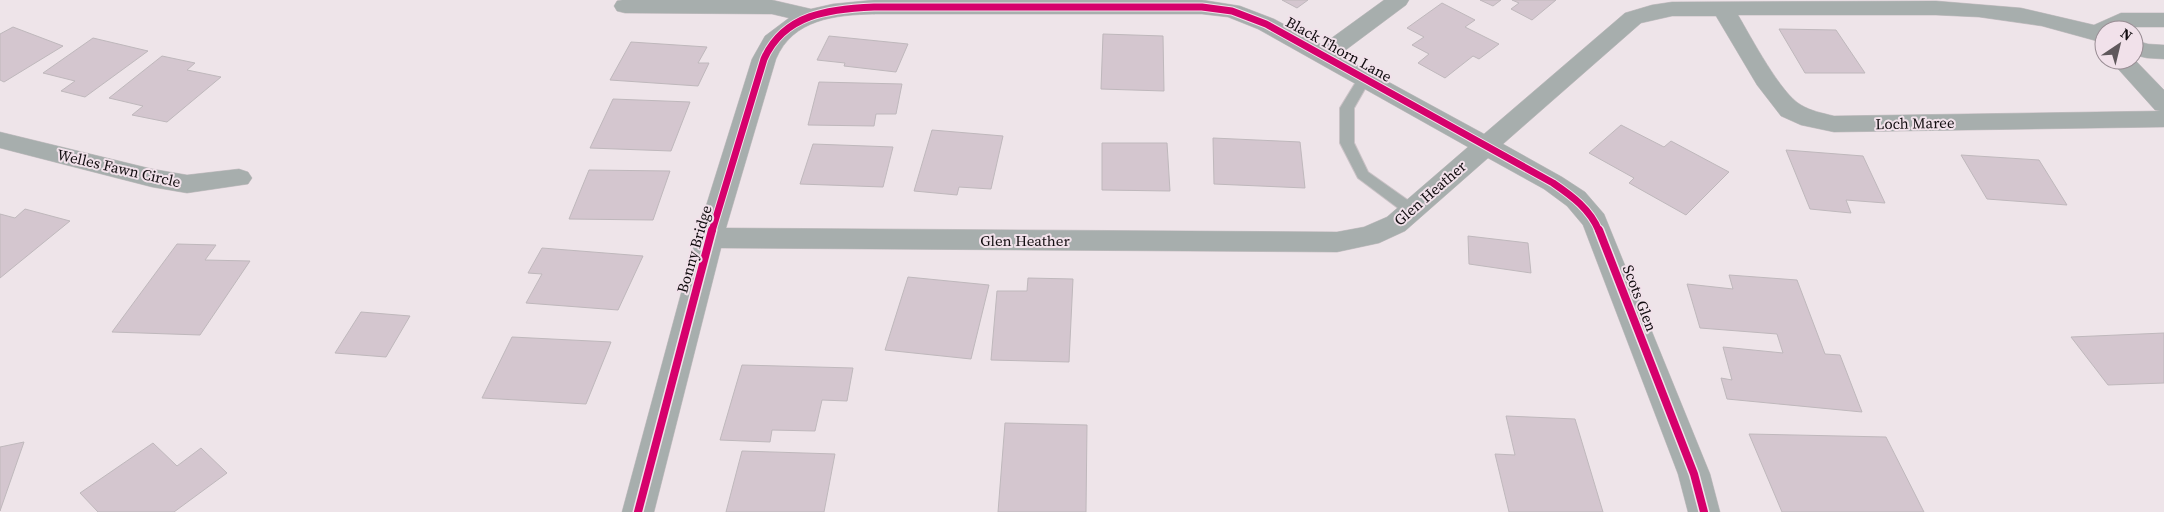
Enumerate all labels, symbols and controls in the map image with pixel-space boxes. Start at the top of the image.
street label: Black Thorn Lane [1282,11,1396,87]
north arrow [2094,20,2144,70]
text: N [2117,23,2136,45]
street label: Loch Maree [1875,112,1955,134]
street label: Welles Fawn Circle [55,144,183,193]
street label: Glen Heather [1389,155,1471,230]
street label: Bonny Bridge [671,202,717,295]
street label: Glen Heather [980,230,1070,251]
street label: Scots Glen [1618,262,1662,334]

